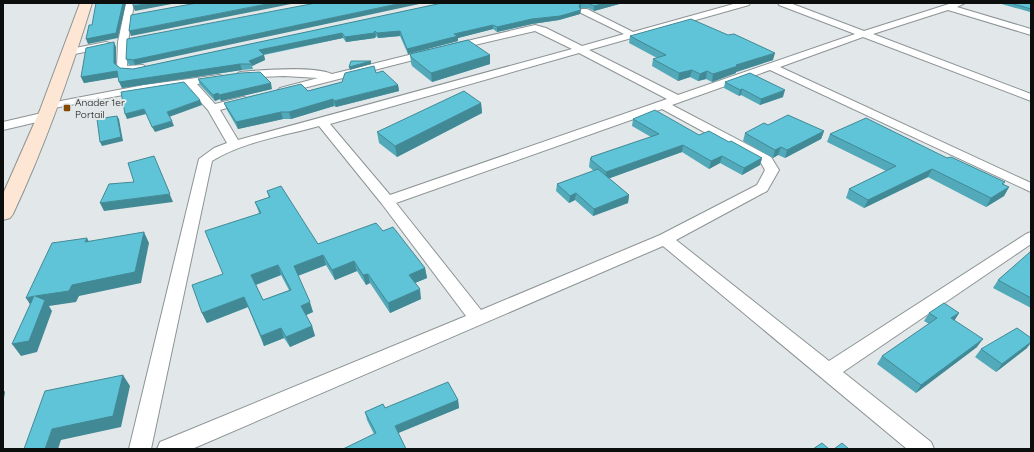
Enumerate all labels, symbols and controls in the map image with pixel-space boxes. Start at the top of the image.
place label: Anader 1er Portail [75,96,125,121]
marker: Anader 1er Portail [62,103,72,113]

